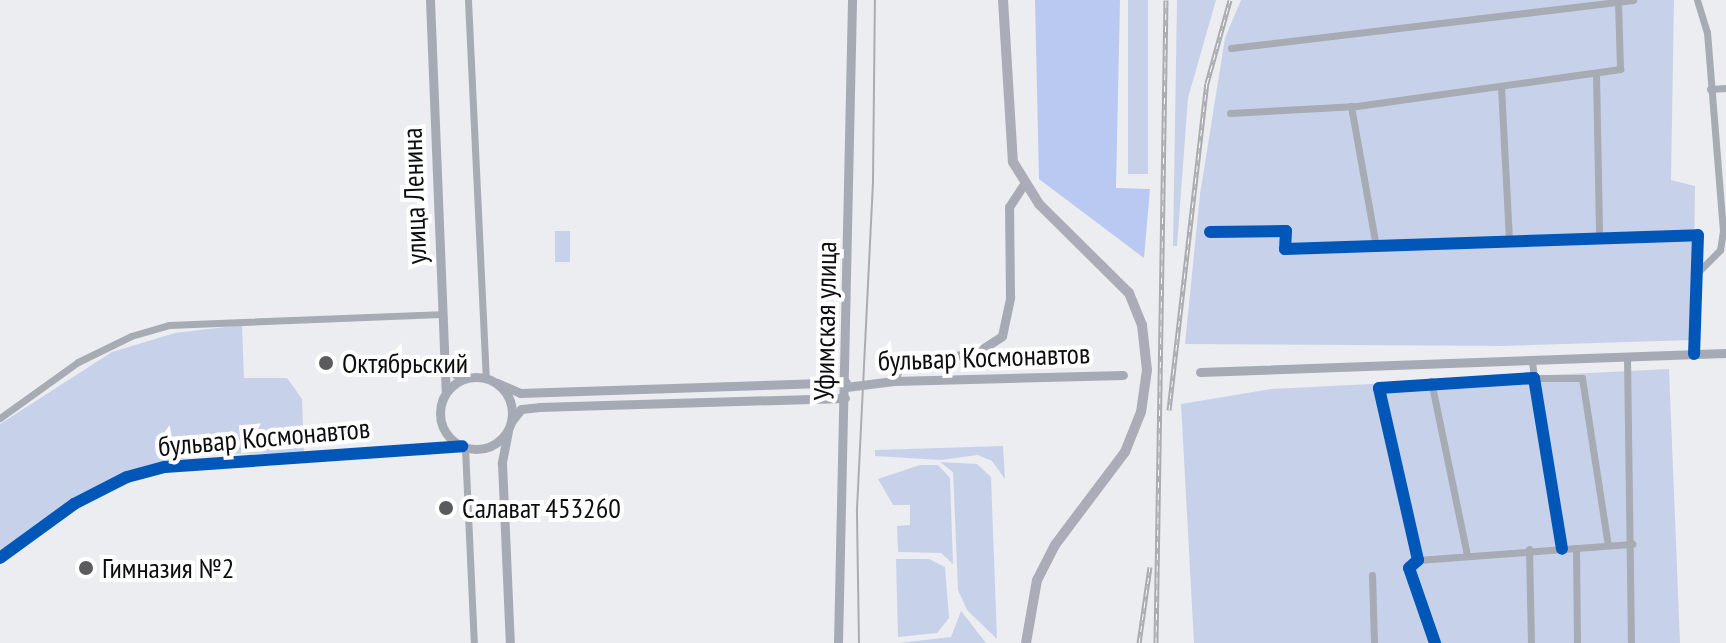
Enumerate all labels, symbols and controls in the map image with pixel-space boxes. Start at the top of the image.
street label: улица Ленина [395,127,433,265]
street label: Уфимская улица [807,241,843,401]
street label: бульвар Космонавтов [877,337,1091,377]
place label: Октябрьский [342,346,468,380]
marker: Октябрьский [317,354,335,372]
street label: бульвар Космонавтов [157,411,371,463]
place label: Салават 453260 [462,491,622,525]
marker: Салават 453260 [437,499,455,517]
place label: Гимназия №2 [102,551,234,585]
marker: Гимназия №2 [77,559,95,577]

